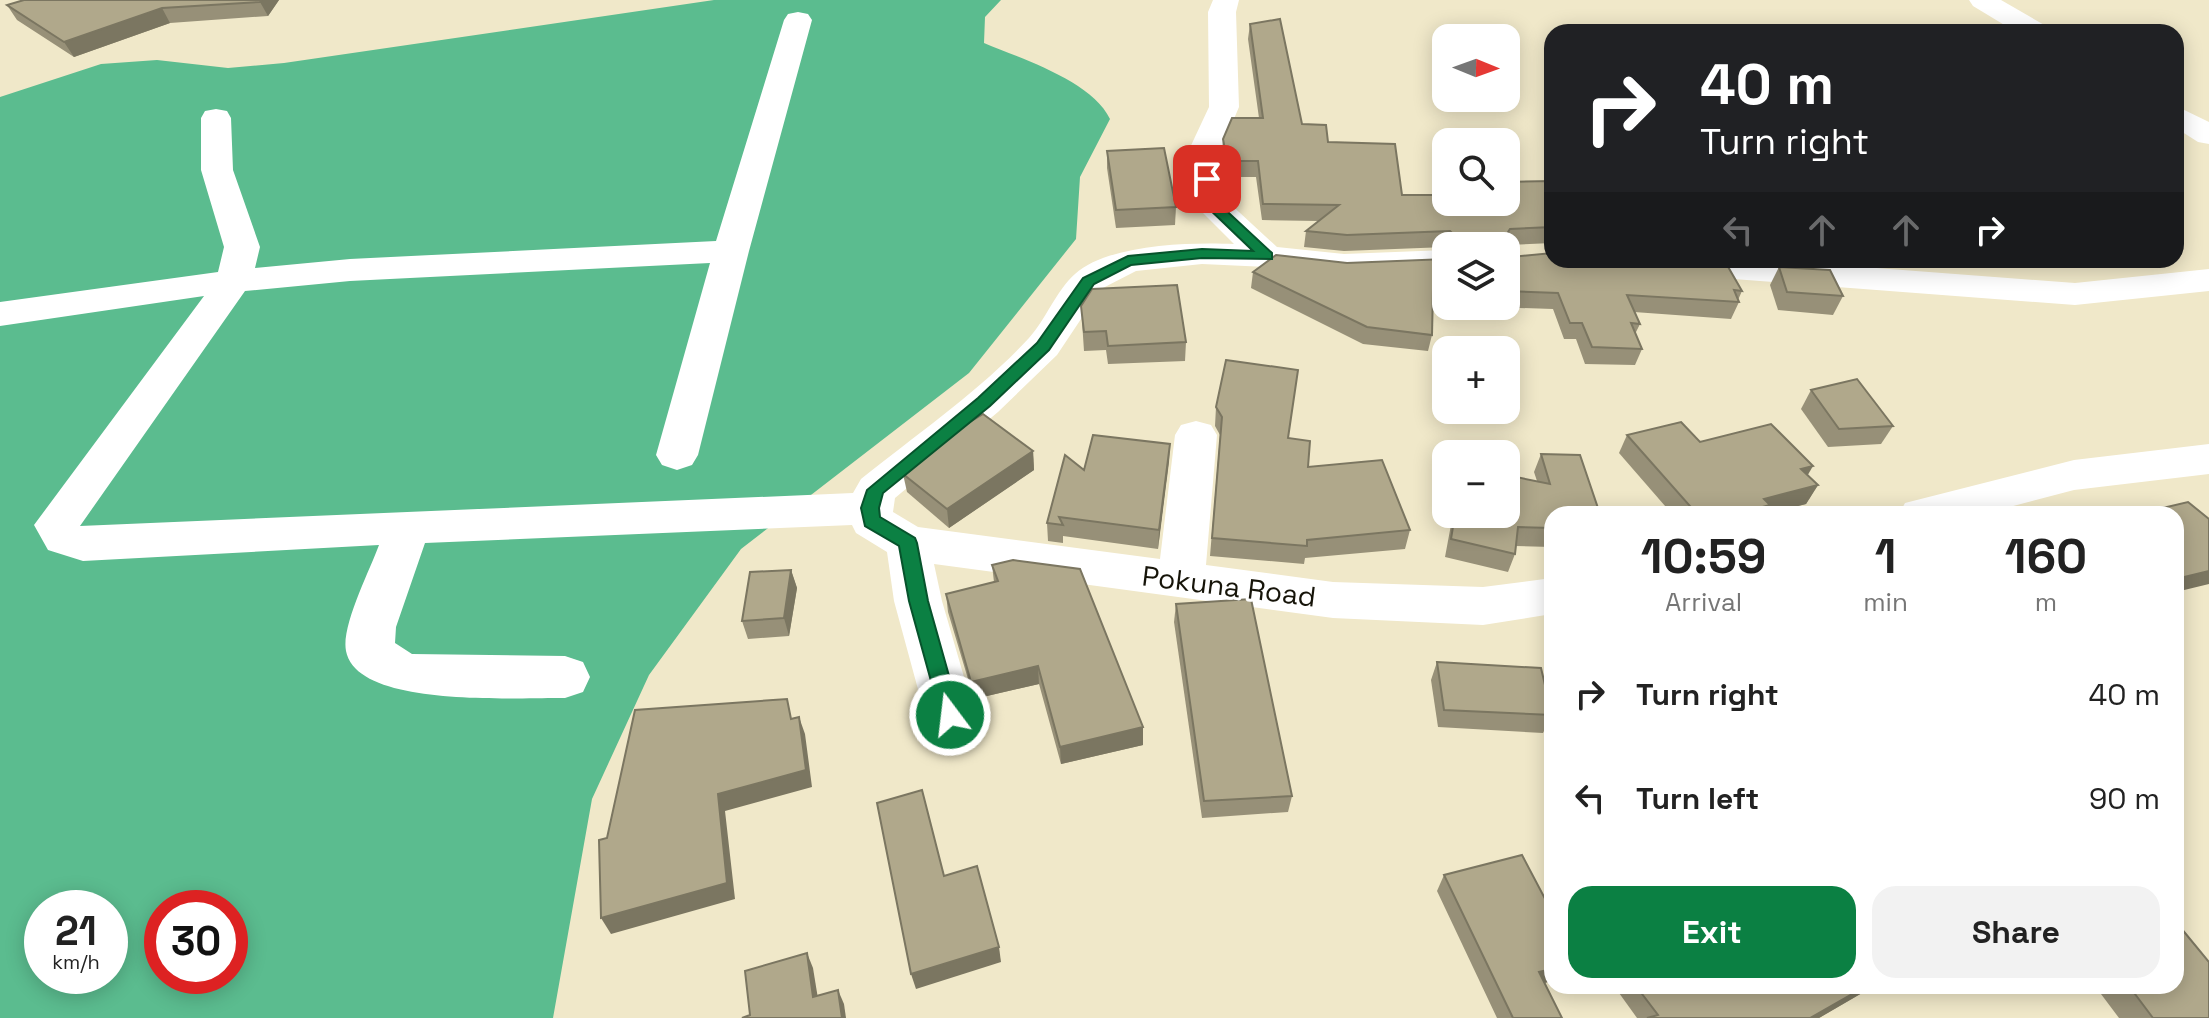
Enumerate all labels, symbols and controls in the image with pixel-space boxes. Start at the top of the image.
north arrow [1432,24,1520,112]
map controls [1432,24,1520,528]
text: 40 m [1700,49,1834,120]
icon: right [1568,56,1672,160]
text: Turn right [1700,119,1869,165]
button: search [1432,128,1520,216]
pin [1173,145,1241,213]
icon: arrive [1185,157,1229,201]
icon: left [1716,208,1760,252]
icon: ahead [1800,208,1844,252]
icon: ahead [1884,208,1928,252]
icon: right [1968,208,2012,252]
button: layers [1432,232,1520,320]
button: + [1432,336,1520,424]
button: − [1432,440,1520,528]
text: 10:59 [1641,526,1766,587]
text: 1 [1875,526,1896,587]
text: 160 [2005,526,2087,587]
street label: Pokuna Road [1140,557,1318,615]
text: Arrival [1665,585,1742,619]
text: min [1863,585,1908,619]
text: m [2035,585,2057,619]
icon: right [1568,672,1612,716]
position arrow [908,673,992,757]
text: Turn right [1636,675,1779,714]
text: 40 m [2089,675,2160,714]
icon: left [1568,776,1612,820]
text: Turn left [1636,779,1759,818]
text: 90 m [2089,779,2160,818]
button: Exit [1568,886,1856,978]
button: Share [1872,886,2160,978]
speed limit sign: 30 [144,890,248,994]
text: 21 [55,906,97,957]
text: km/h [52,949,100,975]

